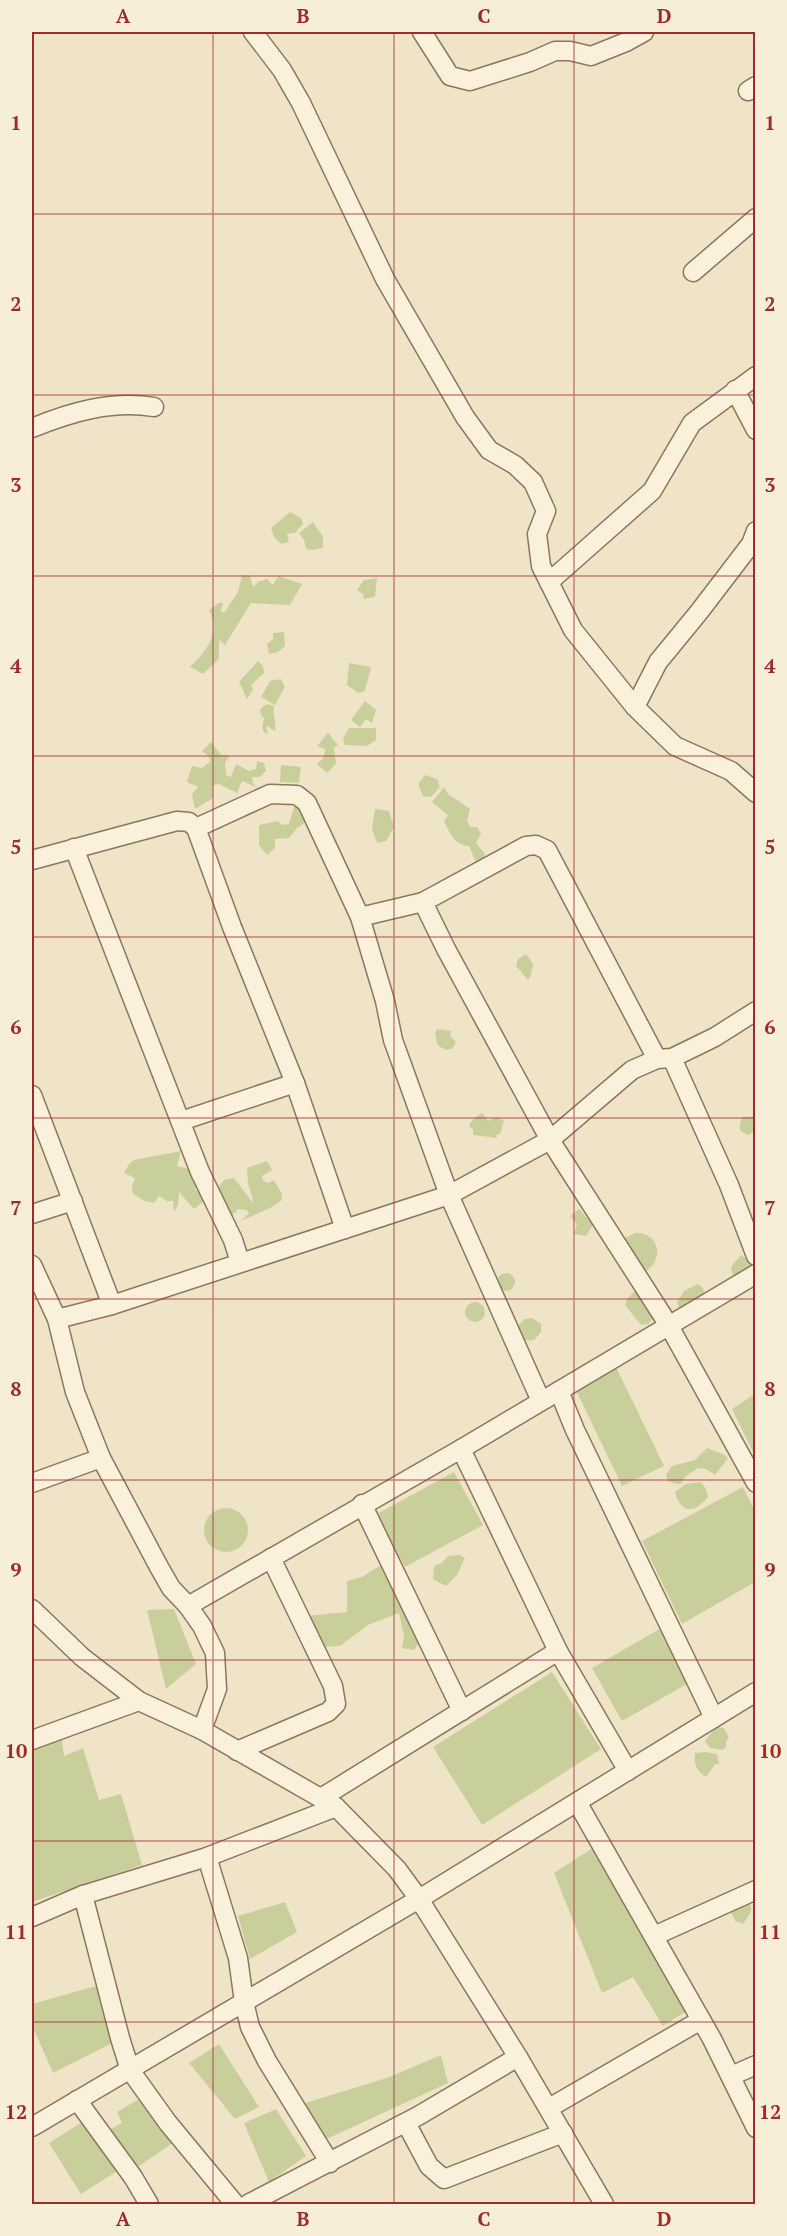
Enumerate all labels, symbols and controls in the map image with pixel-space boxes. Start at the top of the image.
text: A [116,2,131,29]
text: B [297,2,310,29]
text: C [477,2,491,29]
text: D [657,2,671,29]
text: 1 [10,109,22,136]
text: 1 [764,109,776,136]
text: 2 [10,290,22,317]
text: 2 [764,290,776,317]
text: 3 [10,471,22,498]
text: 3 [764,471,776,498]
text: 4 [10,652,22,679]
text: 4 [764,652,776,679]
text: 5 [10,833,22,860]
text: 5 [764,833,776,860]
text: 6 [10,1013,22,1040]
text: 6 [764,1013,776,1040]
text: 7 [10,1194,22,1221]
text: 7 [764,1194,776,1221]
text: 8 [10,1375,22,1402]
text: 8 [764,1375,776,1402]
text: 9 [10,1556,22,1583]
text: 9 [764,1556,776,1583]
text: 10 [5,1737,27,1764]
text: 10 [759,1737,781,1764]
text: 11 [5,1918,27,1945]
text: 11 [759,1918,781,1945]
text: 12 [5,2098,27,2125]
text: 12 [759,2098,781,2125]
text: A [116,2205,131,2232]
text: B [297,2205,310,2232]
text: C [477,2205,491,2232]
text: D [657,2205,671,2232]

